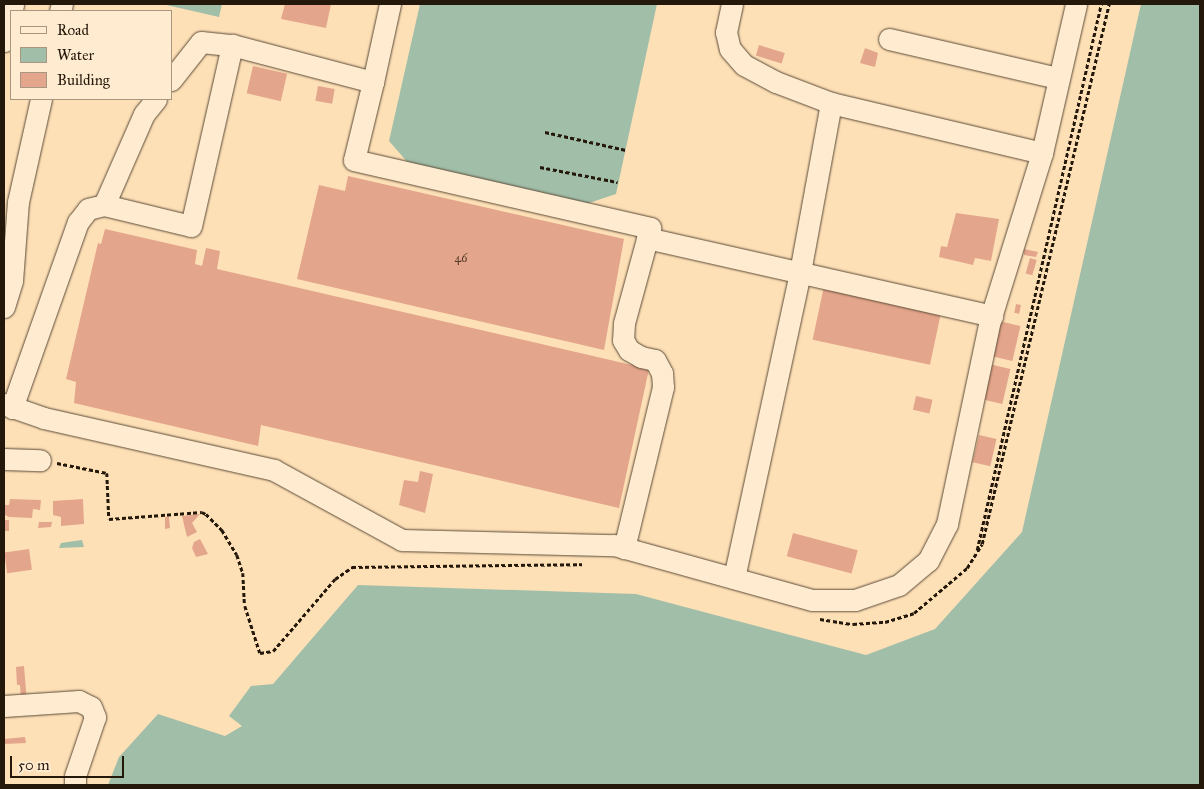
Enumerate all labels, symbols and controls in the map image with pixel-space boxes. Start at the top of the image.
legend [10,10,172,100]
text: Road [57,21,89,39]
text: Water [57,46,94,64]
text: Building [57,71,110,89]
house number: 46 [455,252,467,266]
scale bar [12,746,126,778]
text: 50 m [18,756,50,774]

